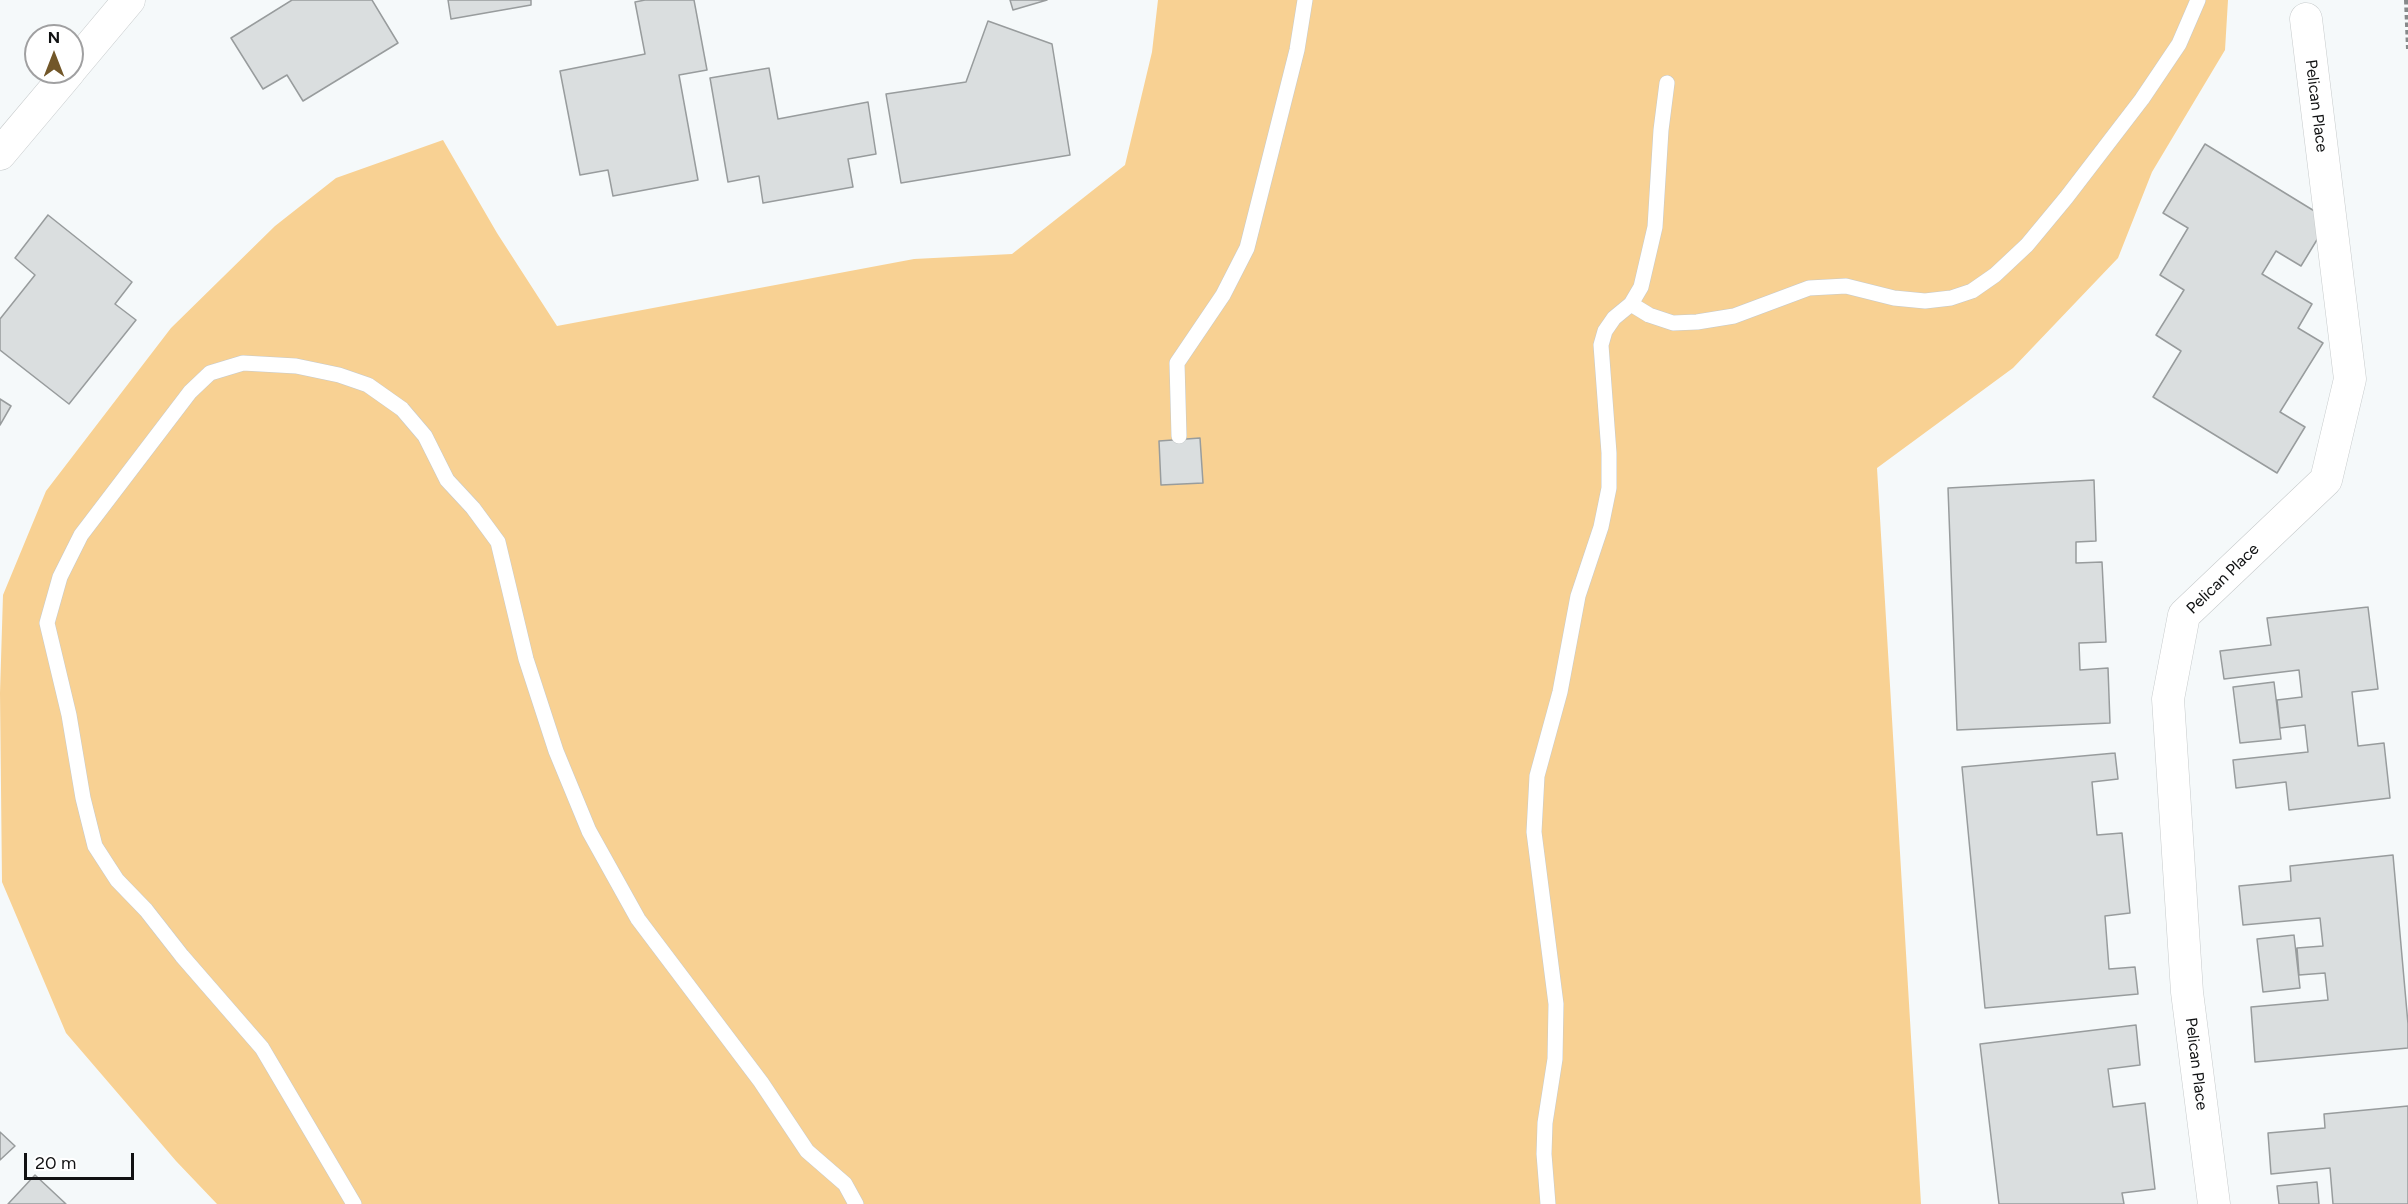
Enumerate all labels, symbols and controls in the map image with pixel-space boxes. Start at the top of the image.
north arrow [24,24,84,84]
text: N [48,28,60,47]
street label: Pelican Place [2301,59,2331,153]
street label: Pelican Place [2183,540,2263,618]
street label: Pelican Place [2181,1017,2211,1111]
scale bar [27,1141,136,1179]
text: 20 m [35,1152,76,1174]

